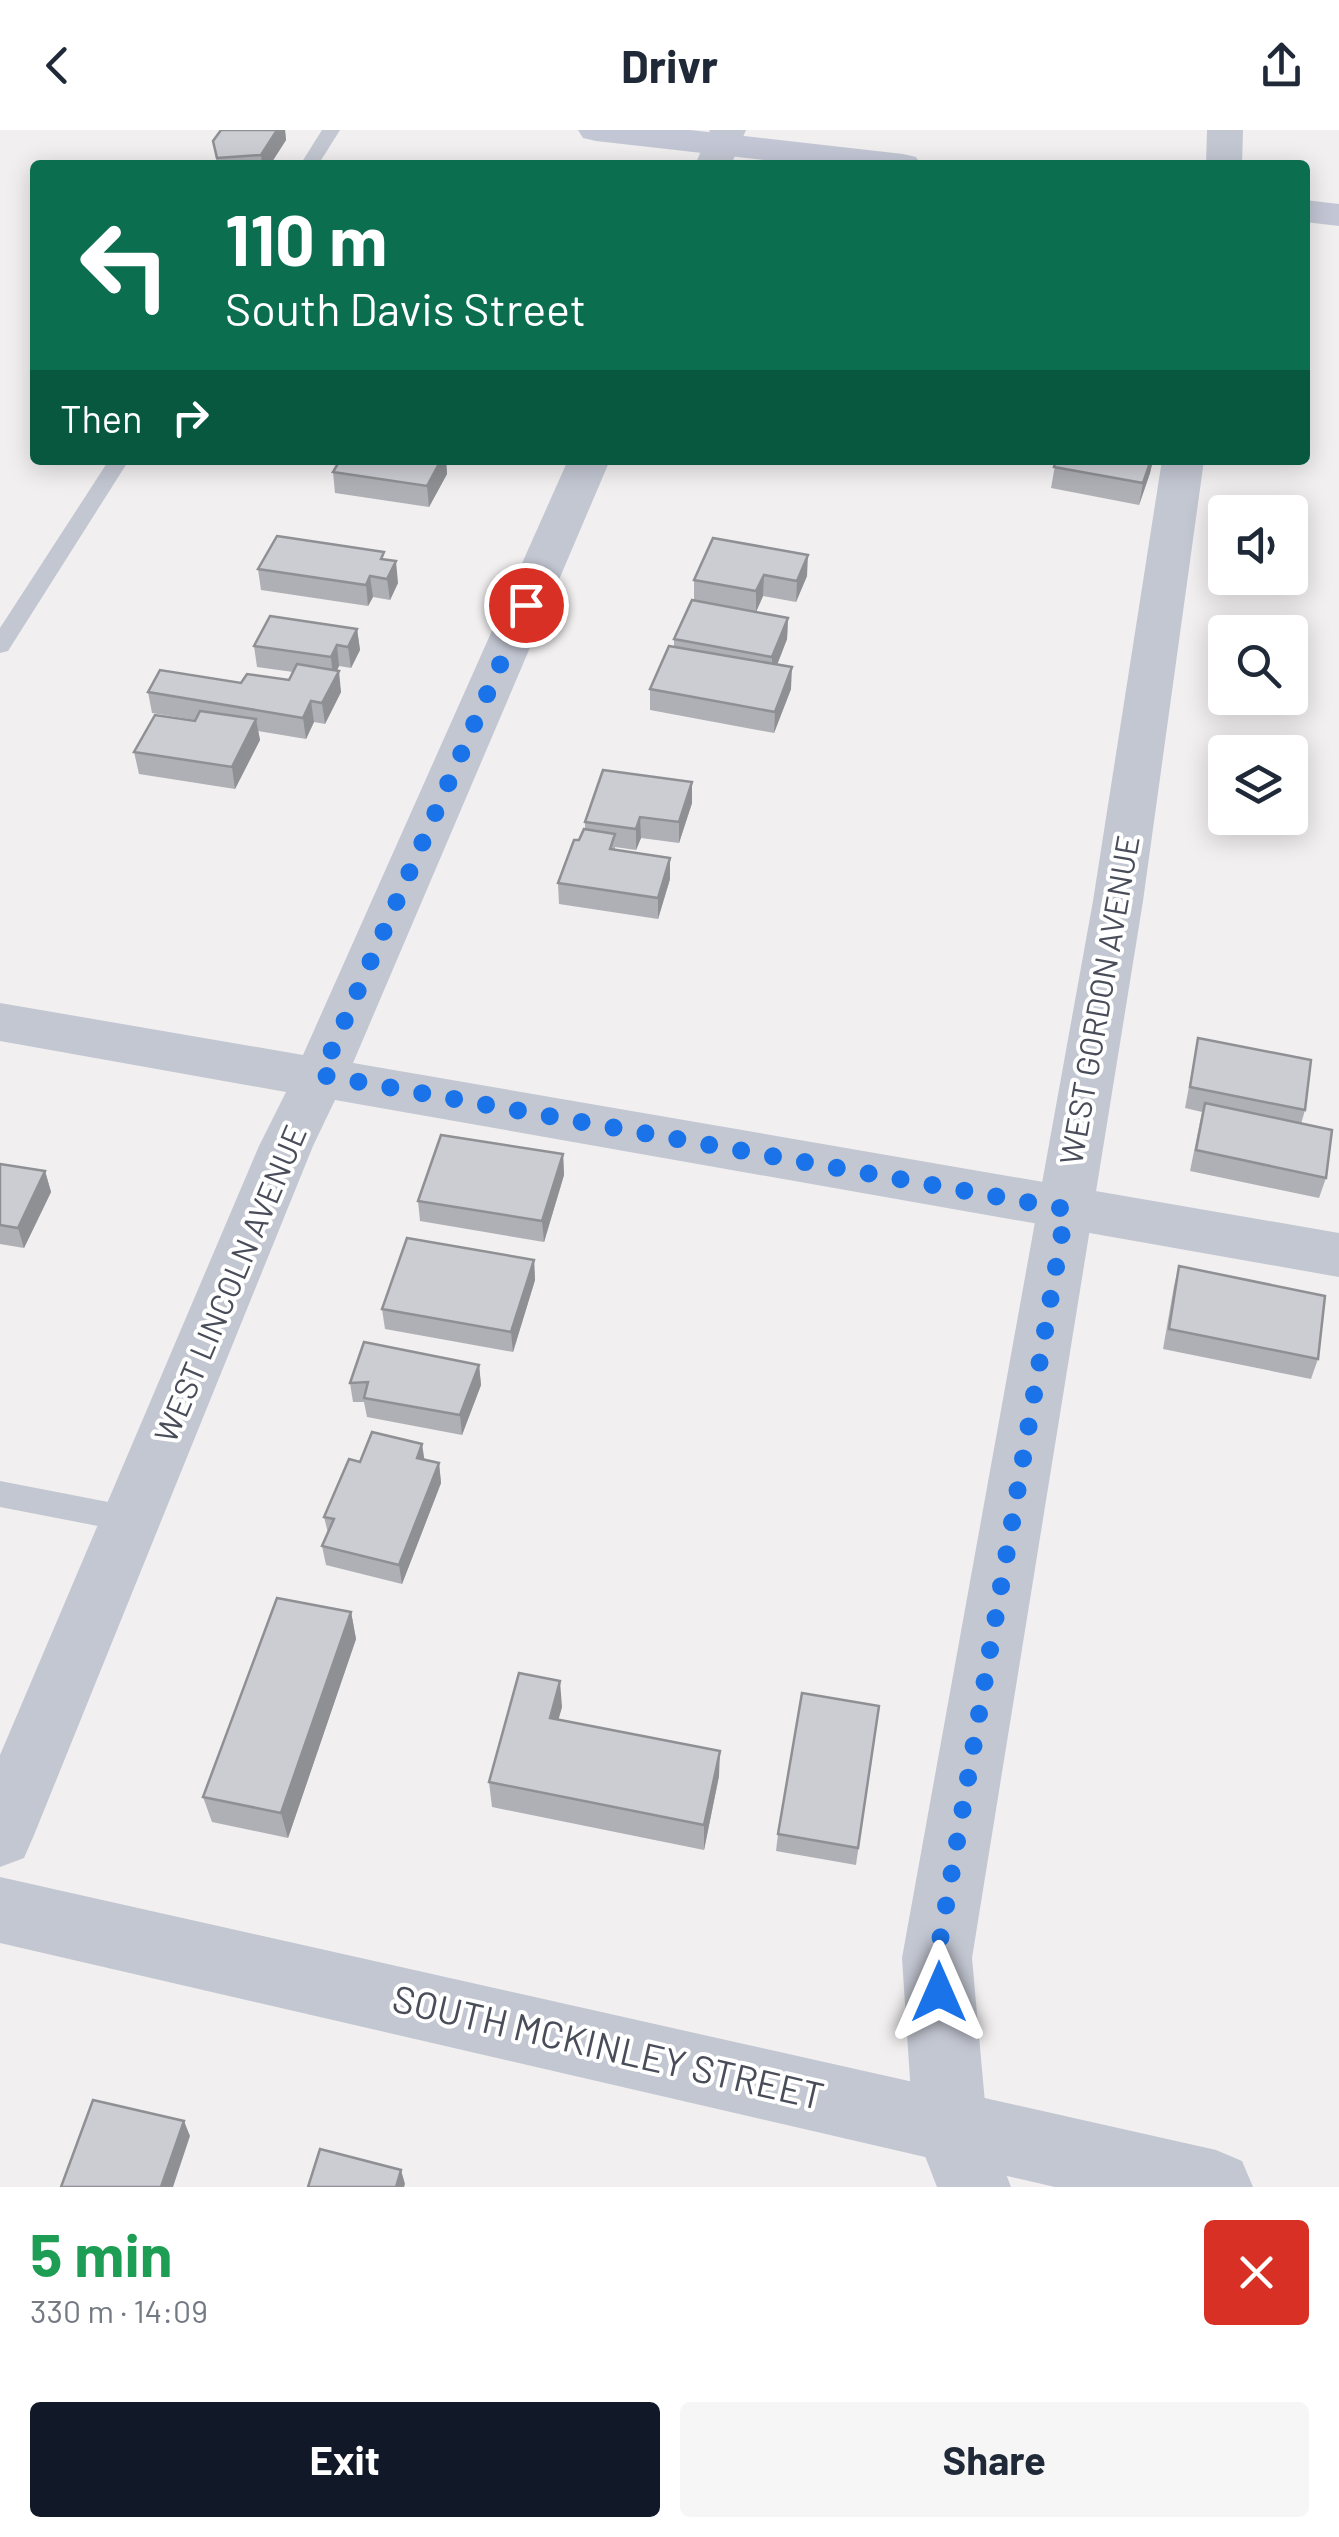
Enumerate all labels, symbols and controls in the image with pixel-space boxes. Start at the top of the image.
icon: back [30,38,85,93]
text: Drivr [621,38,718,92]
icon: share [1254,38,1309,93]
text: 110 m [225,196,387,280]
icon: left [60,200,190,330]
text: South Davis Street [225,281,586,335]
icon: right [163,390,218,445]
text: Then [60,395,143,441]
map controls [1208,495,1308,835]
button: sound [1208,495,1308,595]
pin [484,563,569,648]
icon: arrive [499,578,554,633]
button: search [1208,615,1308,715]
button: layers [1208,735,1308,835]
street label: WEST GORDON AVENUE [1050,832,1146,1167]
street label: WEST LINCOLN AVENUE [145,1119,313,1447]
position arrow [887,1940,991,2044]
street label: SOUTH MCKINLEY STREET [388,1974,829,2118]
text: 5 min [30,2217,173,2289]
button: close [1204,2220,1309,2325]
text: 330 m · 14:09 [30,2291,208,2329]
button: Exit [30,2402,660,2517]
button: Share [680,2402,1309,2517]

